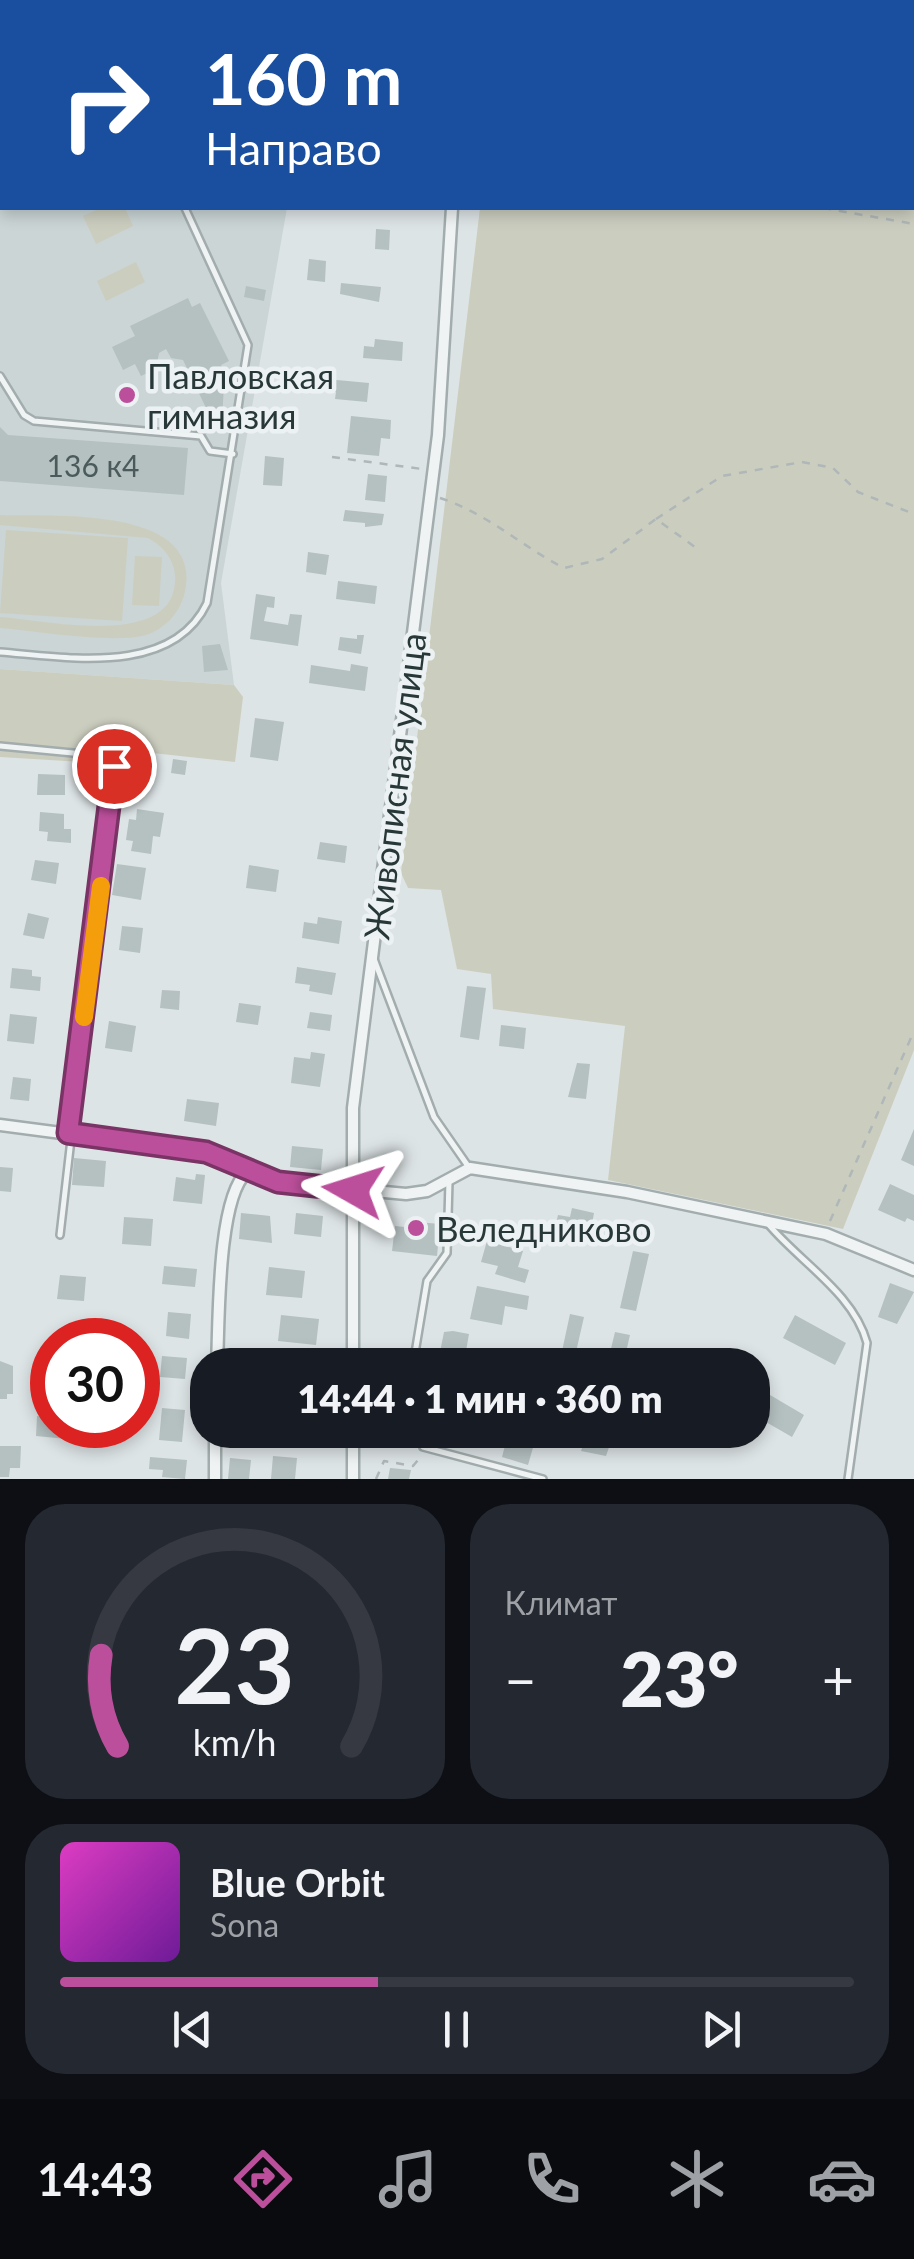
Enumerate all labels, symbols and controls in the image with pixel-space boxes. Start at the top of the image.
text: 160 m [205,36,402,120]
icon: right [40,40,170,170]
text: Направо [205,121,382,175]
place label: Павловская гимназия [147,354,334,436]
marker: Павловская гимназия [116,384,138,406]
house number: 136 к4 [47,447,139,483]
street label: Живописная улица [354,630,434,942]
pin [72,724,157,809]
icon: arrive [87,739,142,794]
position arrow [301,1138,405,1242]
place label: Веледниково [436,1207,652,1249]
marker: Веледниково [405,1217,427,1239]
speed limit sign: 30 [30,1318,160,1448]
text: 14:44 · 1 мин · 360 m [297,1375,663,1421]
text: Климат [505,1583,617,1622]
text: 23 [174,1601,295,1726]
text: 23° [620,1633,738,1723]
text: − [505,1646,536,1712]
text: + [822,1646,854,1712]
text: km/h [193,1721,277,1764]
text: Blue Orbit [210,1859,385,1905]
text: Sona [210,1905,279,1944]
icon: previous [165,2002,220,2057]
icon: pause [429,2002,484,2057]
icon: next [694,2002,749,2057]
icon: directions [228,2144,298,2214]
icon: music [373,2144,443,2214]
icon: phone [517,2144,587,2214]
icon: climate [662,2144,732,2214]
icon: car [807,2144,877,2214]
text: 14:43 [37,2152,153,2206]

